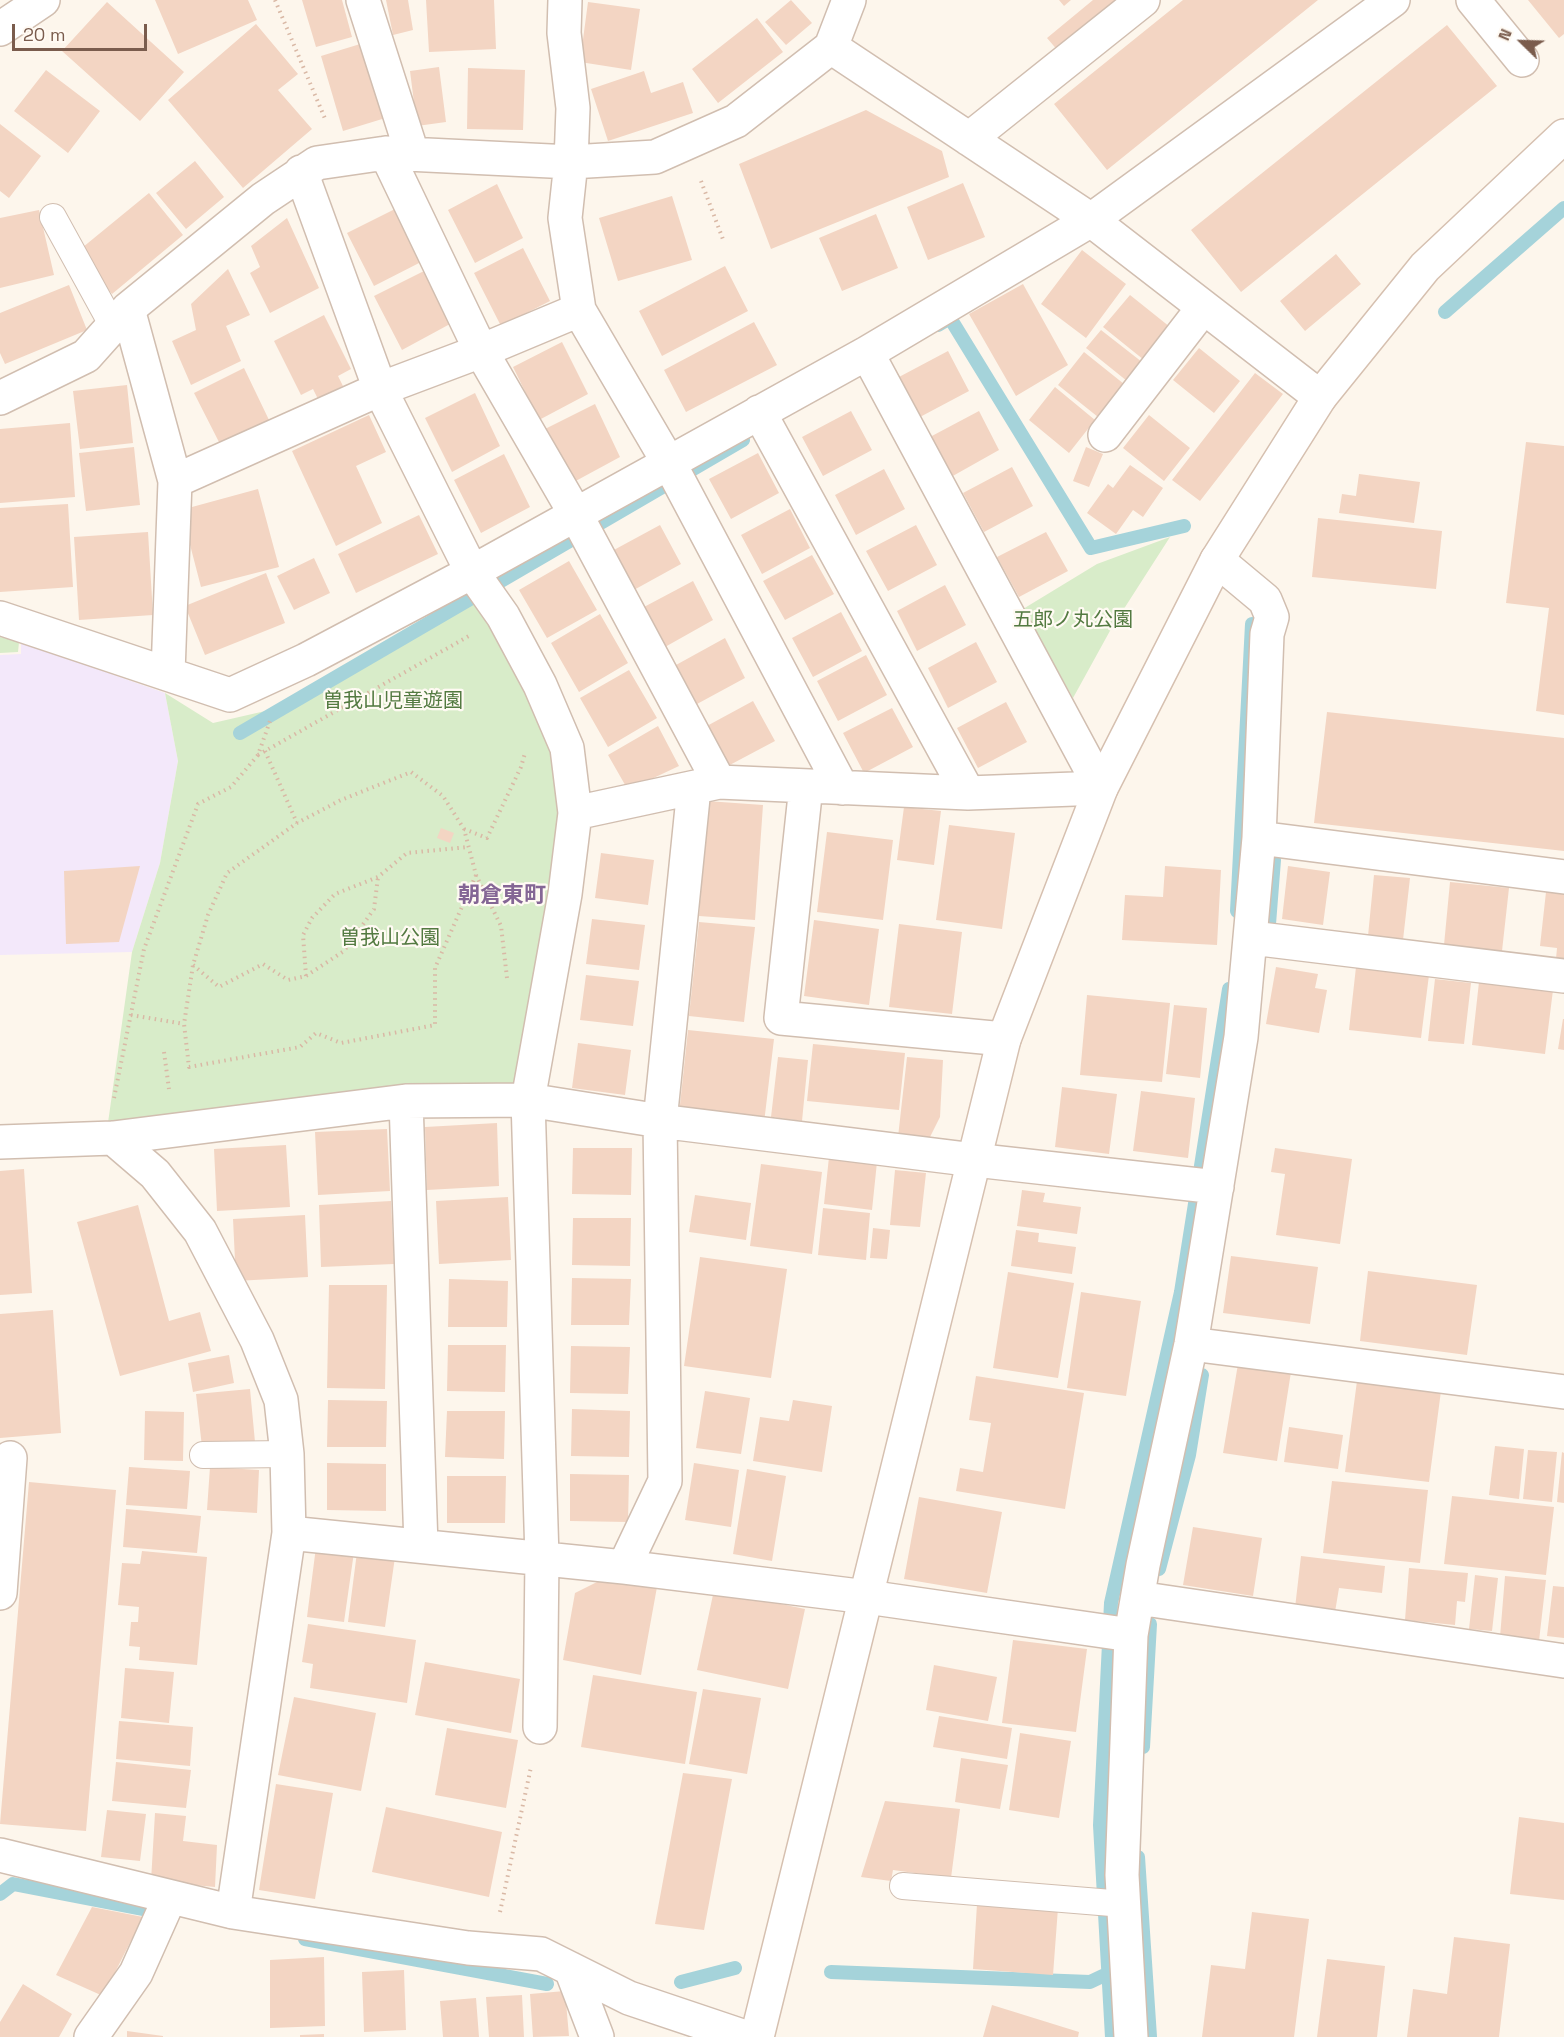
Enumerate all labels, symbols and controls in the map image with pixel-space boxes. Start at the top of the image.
scale bar [15,12,150,50]
north arrow [1492,12,1552,72]
text: 20 m [23,23,66,46]
text: N [1493,26,1517,44]
park label: 五郎ノ丸公園 [1013,609,1133,633]
park label: 曽我山児童遊園 [323,690,463,714]
district label: 朝倉東町 [458,883,546,909]
park label: 曽我山公園 [340,927,440,951]

